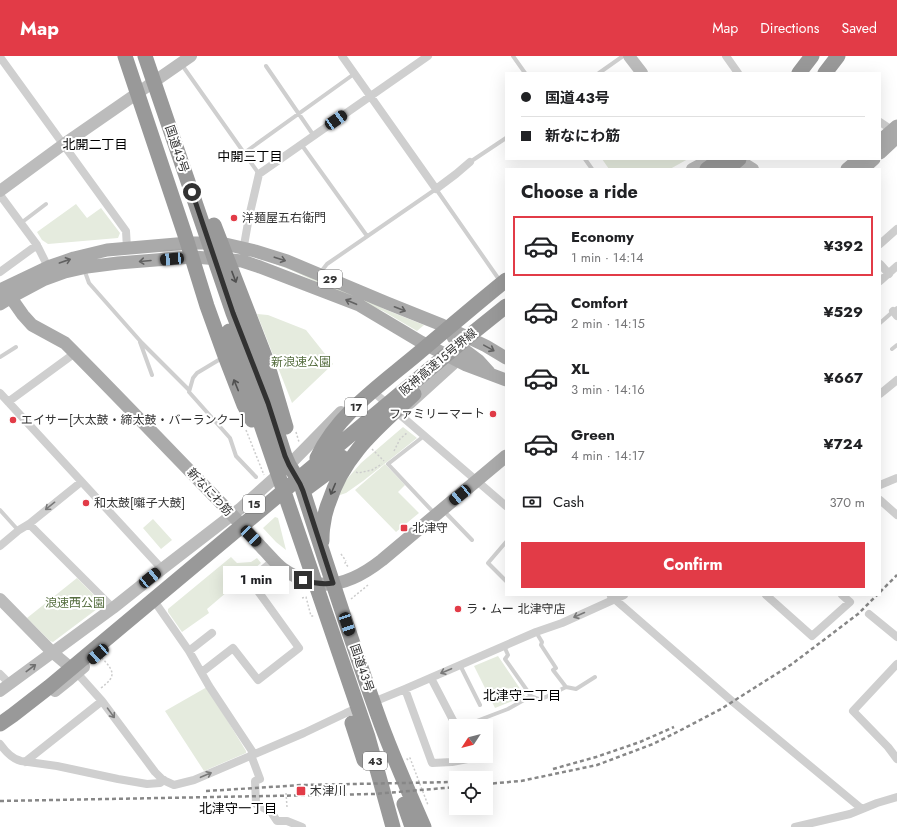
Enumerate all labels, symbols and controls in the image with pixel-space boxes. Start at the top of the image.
text: Map [20,15,59,42]
text: Map [712,18,738,38]
text: Directions [760,18,820,38]
text: Saved [842,18,877,38]
text: 国道43号 [545,87,610,109]
car [323,108,349,132]
street label: 国道43号 [160,123,194,175]
text: 新なにわ筋 [545,125,620,147]
district label: 北開二丁目 [62,135,128,154]
district label: 中開三丁目 [217,147,283,166]
text: Choose a ride [521,179,638,205]
route start [183,183,201,201]
place label: 洋麺屋五右衛門 [242,209,326,227]
marker: 洋麺屋五右衛門 [229,213,239,223]
text: Economy [571,226,634,248]
icon: car [523,228,559,264]
text: ¥392 [824,235,863,257]
text: 1 min · 14:14 [571,248,644,267]
car [160,252,184,266]
one-way arrow [273,256,286,263]
one-way arrow [59,257,72,264]
one-way arrow [139,257,152,264]
road number: 29 [318,270,342,288]
one-way arrow [231,271,239,283]
text: Comfort [571,292,628,314]
icon: car [523,294,559,330]
one-way arrow [345,297,357,305]
text: ¥529 [823,301,863,323]
one-way arrow [394,305,406,313]
text: 2 min · 14:15 [571,314,645,333]
street label: 阪神高速15号堺線 [395,324,481,400]
one-way arrow [483,344,495,352]
park label: 新浪速公園 [271,353,331,371]
text: XL [571,358,589,380]
icon: car [523,360,559,396]
text: ¥667 [824,367,863,389]
one-way arrow [231,380,239,392]
text: 3 min · 14:16 [571,380,645,399]
road number: 17 [345,398,367,416]
place label: ファミリーマート [389,405,485,423]
marker: ファミリーマート [488,409,498,419]
place label: エイサー[大太鼓・締太鼓・バーランクー] [21,411,244,429]
marker: エイサー[大太鼓・締太鼓・バーランクー] [8,415,18,425]
text: Green [571,424,615,446]
icon: car [523,426,559,462]
text: ¥724 [824,433,863,455]
text: 4 min · 14:17 [571,446,645,465]
street label: 新なにわ筋 [183,464,237,520]
one-way arrow [329,482,337,494]
car [447,483,473,507]
icon: cash [521,491,543,513]
text: Cash [553,491,584,513]
text: 370 m [829,493,865,512]
place label: 和太鼓[囃子大鼓] [94,494,185,512]
road number: 15 [243,495,265,513]
marker: 和太鼓[囃子大鼓] [81,498,91,508]
one-way arrow [45,502,56,511]
place label: 北津守 [412,519,448,537]
car [238,523,264,549]
marker: 北津守 [399,523,409,533]
button: Confirm [521,542,865,588]
car [137,566,163,590]
callout: 1 min [223,566,289,594]
text: 1 min [240,570,272,589]
route end [294,571,312,589]
park label: 浪速西公園 [45,594,105,612]
place label: ラ・ムー 北津守店 [466,600,566,618]
marker: ラ・ムー 北津守店 [453,604,463,614]
car [338,611,356,637]
one-way arrow [573,612,585,619]
car [85,642,111,666]
street label: 国道43号 [345,642,379,694]
one-way arrow [26,664,37,672]
one-way arrow [441,668,453,675]
district label: 北津守二丁目 [483,686,561,705]
one-way arrow [107,707,116,718]
north arrow [449,719,493,763]
map controls [449,719,493,815]
road number: 43 [363,752,387,770]
one-way arrow [199,770,211,778]
button: locate [449,771,493,815]
place label: 木津川 [310,782,346,800]
marker: 木津川 [295,785,307,797]
district label: 北津守一丁目 [199,799,277,818]

